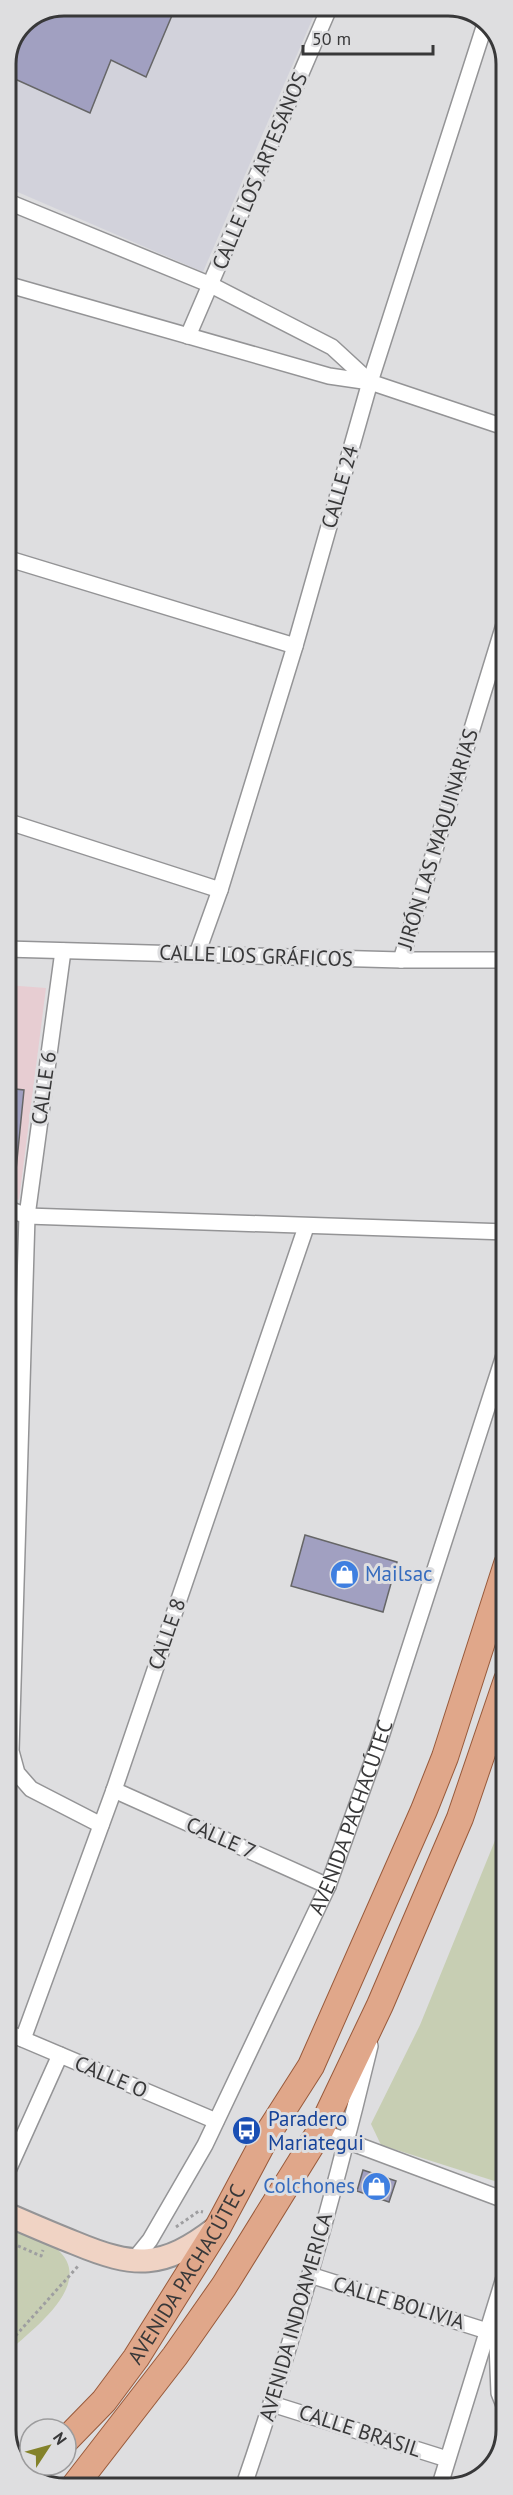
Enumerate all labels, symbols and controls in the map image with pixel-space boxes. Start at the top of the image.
scale bar [303,18,434,56]
text: 50 m [312,27,351,50]
street label: CALLE LOS ARTESANOS [206,68,313,274]
street label: CALLE 24 [315,442,364,532]
street label: JIRÓN LAS MAQUINARIAS [391,725,484,953]
street label: CALLE LOS GRÁFICOS [159,939,353,972]
street label: CALLE 6 [25,1050,62,1126]
shop icon: Mailsac [328,1558,360,1590]
place label: Mailsac [365,1560,433,1587]
street label: CALLE 8 [142,1595,191,1673]
street label: AVENIDA PACHACÚTEC [302,1716,399,1919]
street label: CALLE 7 [182,1810,260,1865]
street label: CALLE O [71,2049,152,2104]
place label: Paradero Mariategui [268,2105,364,2156]
bus stop icon: Paradero Mariategui [231,2115,263,2147]
shop icon: Colchones [360,2170,392,2202]
place label: Colchones [263,2172,355,2199]
street label: AVENIDA PACHACÚTEC [122,2180,251,2369]
street label: AVENIDA INDOAMERICA [253,2209,338,2424]
street label: CALLE BOLIVIA [330,2270,469,2336]
street label: CALLE BRASIL [296,2398,425,2463]
north arrow [18,2417,78,2477]
text: N [49,2428,71,2448]

